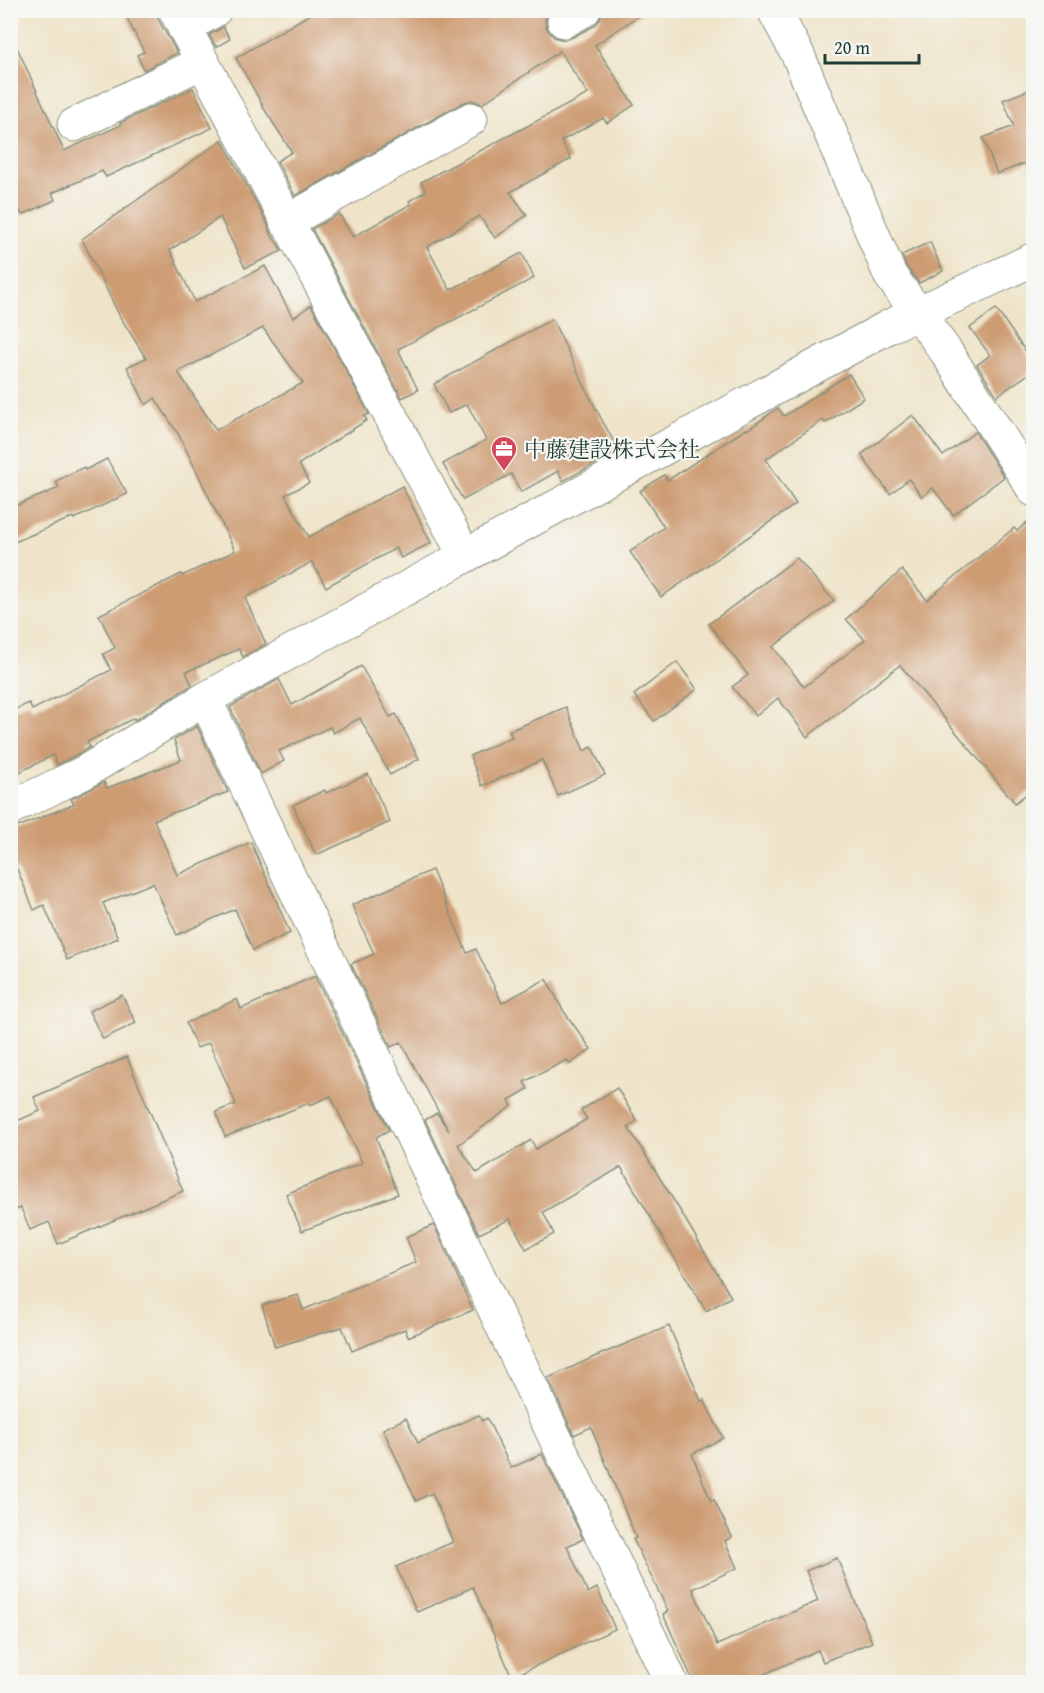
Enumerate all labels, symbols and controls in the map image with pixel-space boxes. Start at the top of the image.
scale bar [825,27,920,65]
text: 20 m [834,34,870,61]
place label: 中藤建設株式会社 [524,433,700,465]
office icon: 中藤建設株式会社 [489,434,519,472]

